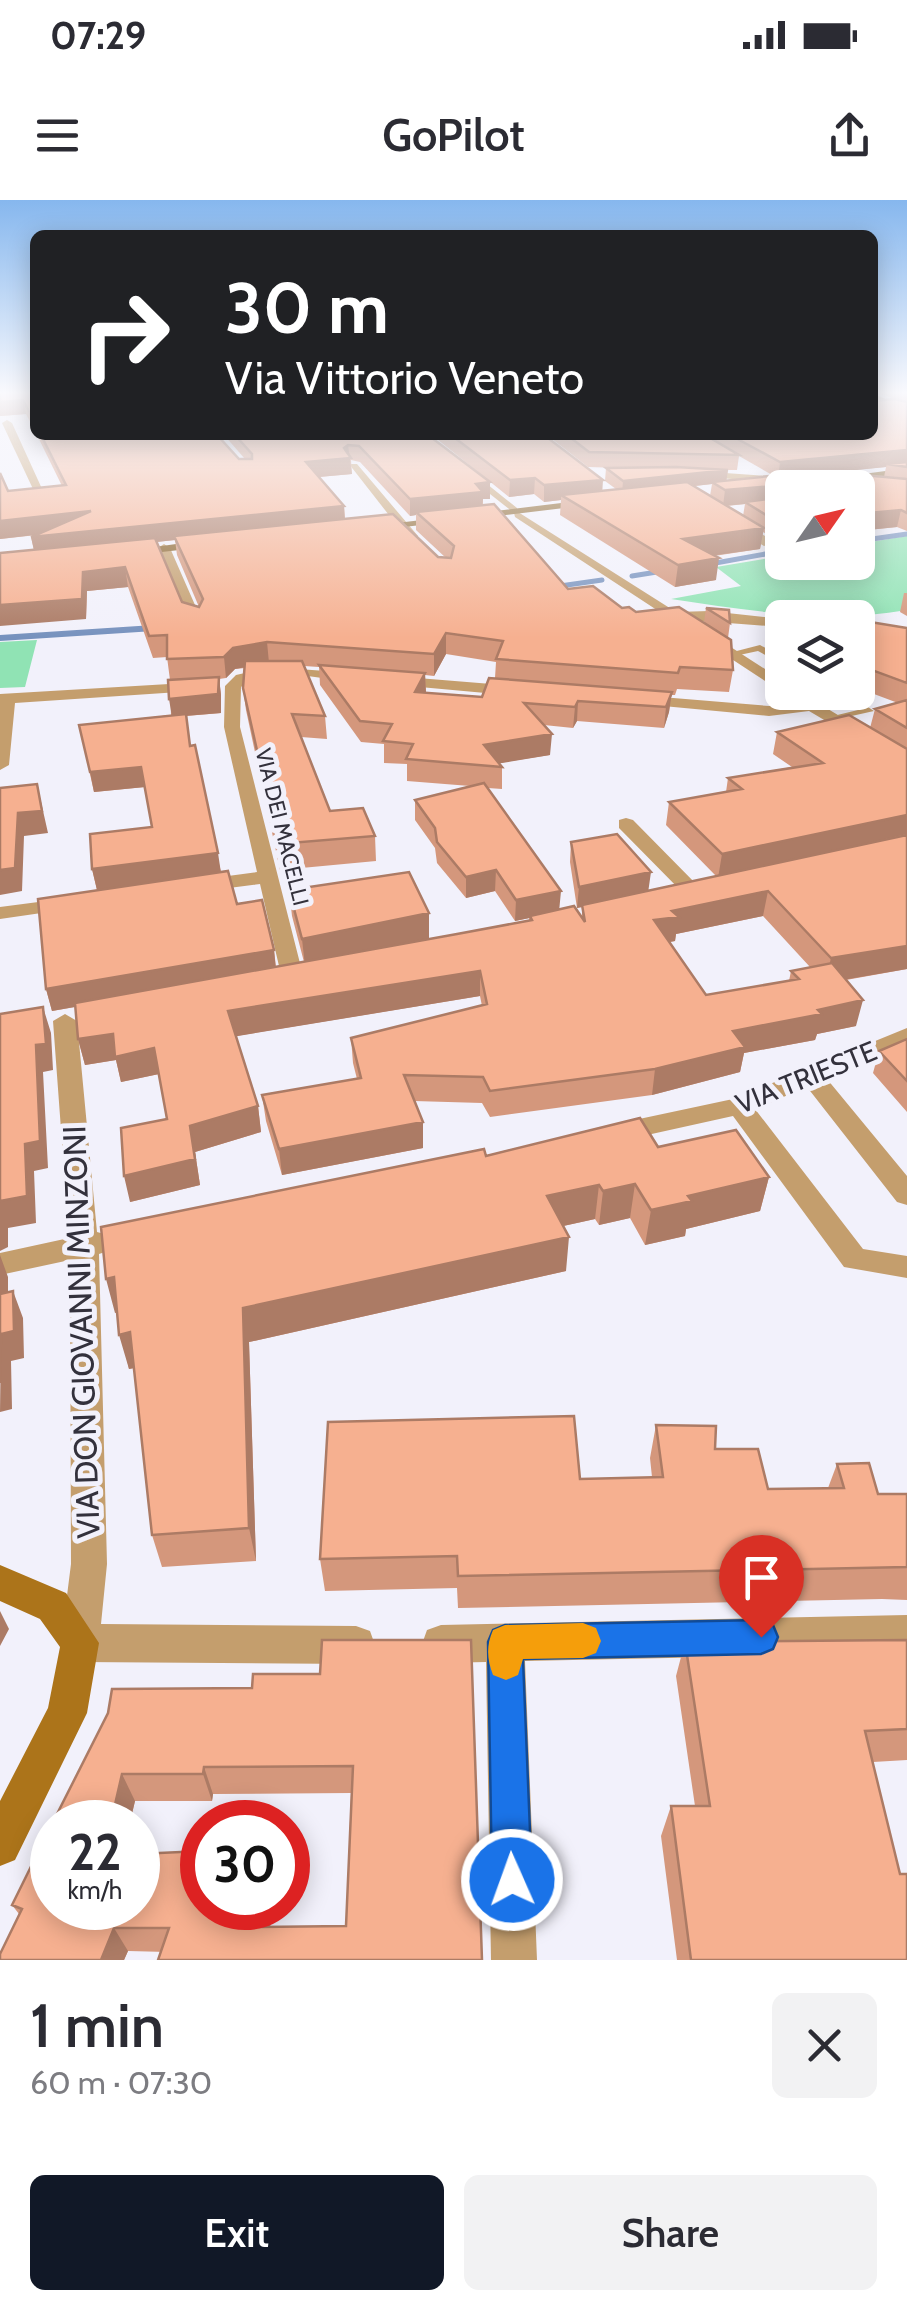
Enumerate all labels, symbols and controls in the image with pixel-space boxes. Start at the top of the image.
text: 07:29 [50,12,146,59]
icon: menu [30,108,85,163]
text: GoPilot [382,108,525,162]
icon: share [822,108,877,163]
text: 30 m [225,265,389,351]
icon: right [60,270,190,400]
text: Via Vittorio Veneto [225,351,584,405]
north arrow [765,470,875,580]
map controls [765,470,875,710]
button: layers [765,600,875,710]
street label: VIA DEI MACELLI [249,746,315,908]
street label: VIA TRIESTE [731,1033,881,1121]
street label: VIA DON GIOVANNI MINZONI [54,1125,108,1539]
pin [719,1535,804,1638]
icon: arrive [734,1550,789,1605]
speed limit sign: 30 [180,1800,310,1930]
text: 22 [69,1822,121,1883]
position arrow [460,1828,564,1932]
text: km/h [68,1875,122,1905]
text: 1 min [30,1989,164,2062]
button: close [772,1993,877,2098]
text: 60 m · 07:30 [30,2063,212,2102]
button: Exit [30,2175,444,2290]
button: Share [464,2175,877,2290]

